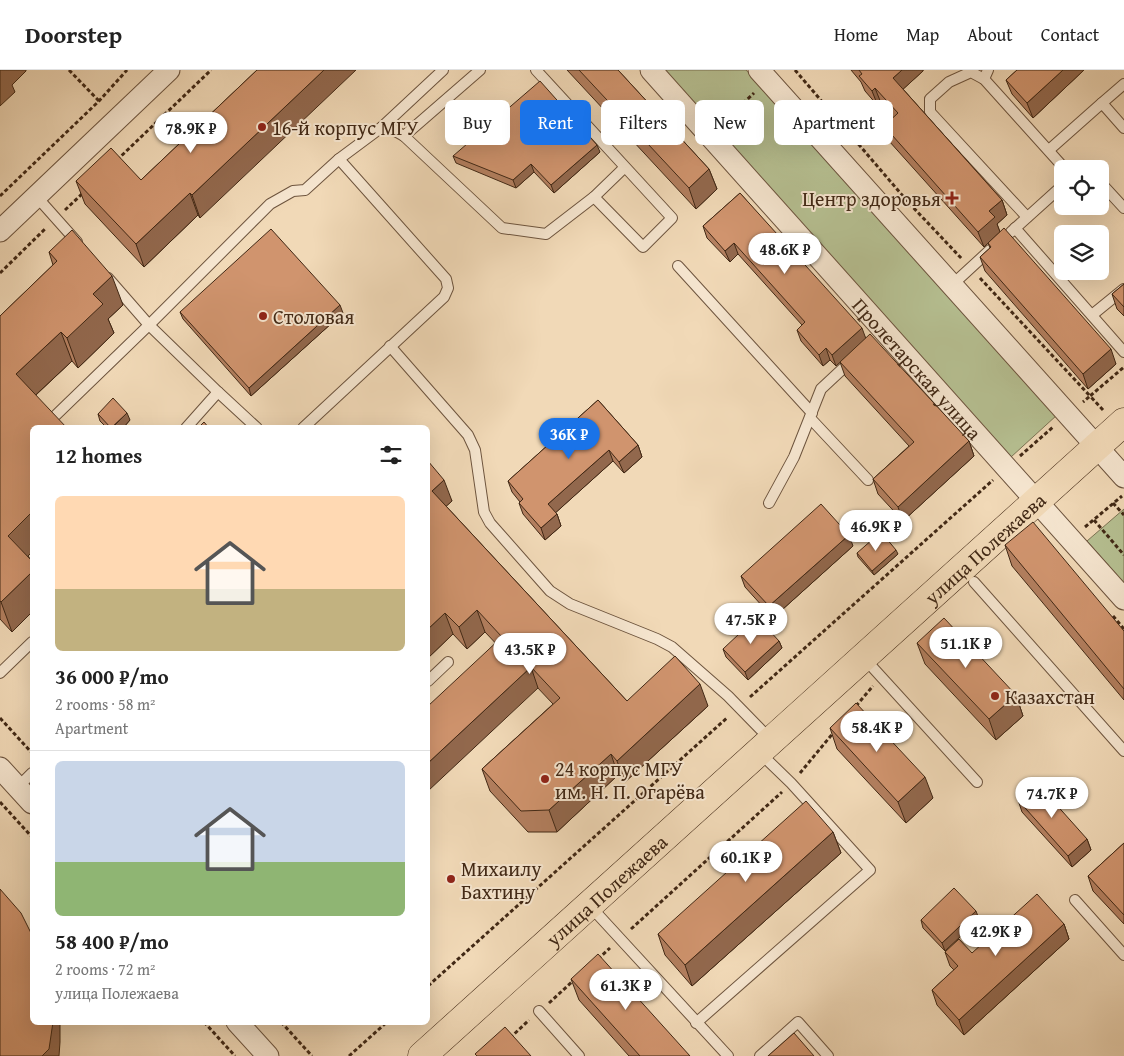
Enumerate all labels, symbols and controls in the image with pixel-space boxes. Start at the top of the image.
text: Doorstep [25,17,122,52]
text: Home [834,21,878,48]
text: Map [906,21,939,48]
text: About [967,21,1013,48]
text: Contact [1041,21,1099,48]
chip: Buy [445,100,510,145]
chip: Rent [520,100,591,145]
chip: Filters [601,100,685,145]
chip: New [695,100,764,145]
chip: Apartment [774,100,893,145]
pin: 78.9K ₽ [145,112,237,154]
place label: 16-й корпус МГУ [272,113,419,142]
text: 78.9K ₽ [165,116,217,140]
marker: 16-й корпус МГУ [256,121,268,133]
map controls [1054,160,1109,280]
button: locate [1054,160,1109,215]
place label: Центр здоровья [802,184,941,213]
marker: Центр здоровья [945,191,959,205]
button: layers [1054,225,1109,280]
pin: 48.6K ₽ [739,232,831,275]
text: 48.6K ₽ [759,237,811,261]
street label: Пролетарская улица [846,291,989,446]
place label: Столовая [273,302,354,331]
marker: Столовая [257,310,269,322]
pin: 36K ₽ [534,418,604,460]
text: 36K ₽ [550,422,588,446]
text: 12 homes [55,440,142,471]
icon: filters [377,441,405,469]
street label: улица Полежаева [917,485,1052,611]
pin: 46.9K ₽ [830,510,922,552]
text: 46.9K ₽ [850,514,902,538]
icon: home [185,528,275,618]
pin: 47.5K ₽ [705,602,797,645]
text: 47.5K ₽ [725,607,777,631]
pin: 51.1K ₽ [920,626,1012,669]
text: 51.1K ₽ [940,631,992,655]
pin: 43.5K ₽ [484,632,576,675]
text: 43.5K ₽ [504,637,556,661]
text: 36 000 ₽/mo [55,661,169,692]
place label: Казахстан [1005,682,1095,711]
marker: Казахстан [989,690,1001,702]
text: 2 rooms · 58 m² [55,692,155,716]
pin: 58.4K ₽ [831,710,923,753]
text: 58.4K ₽ [851,715,903,739]
text: Apartment [55,716,128,740]
place label: 24 корпус МГУ им. Н. П. Огарёва [555,754,705,806]
marker: 24 корпус МГУ им. Н. П. Огарёва [539,773,551,785]
pin: 74.7K ₽ [1006,776,1098,819]
text: 74.7K ₽ [1026,781,1078,805]
icon: home [185,794,275,884]
street label: улица Полежаева [538,827,674,953]
pin: 60.1K ₽ [700,840,792,883]
text: 60.1K ₽ [720,845,772,869]
place label: Михаилу Бахтину [461,854,541,906]
marker: Михаилу Бахтину [445,873,457,885]
pin: 42.9K ₽ [950,914,1042,957]
text: 42.9K ₽ [970,919,1022,943]
text: 58 400 ₽/mo [55,926,169,957]
text: 2 rooms · 72 m² [55,957,155,981]
pin: 61.3K ₽ [580,968,672,1011]
text: 61.3K ₽ [600,973,652,997]
text: улица Полежаева [55,981,179,1005]

